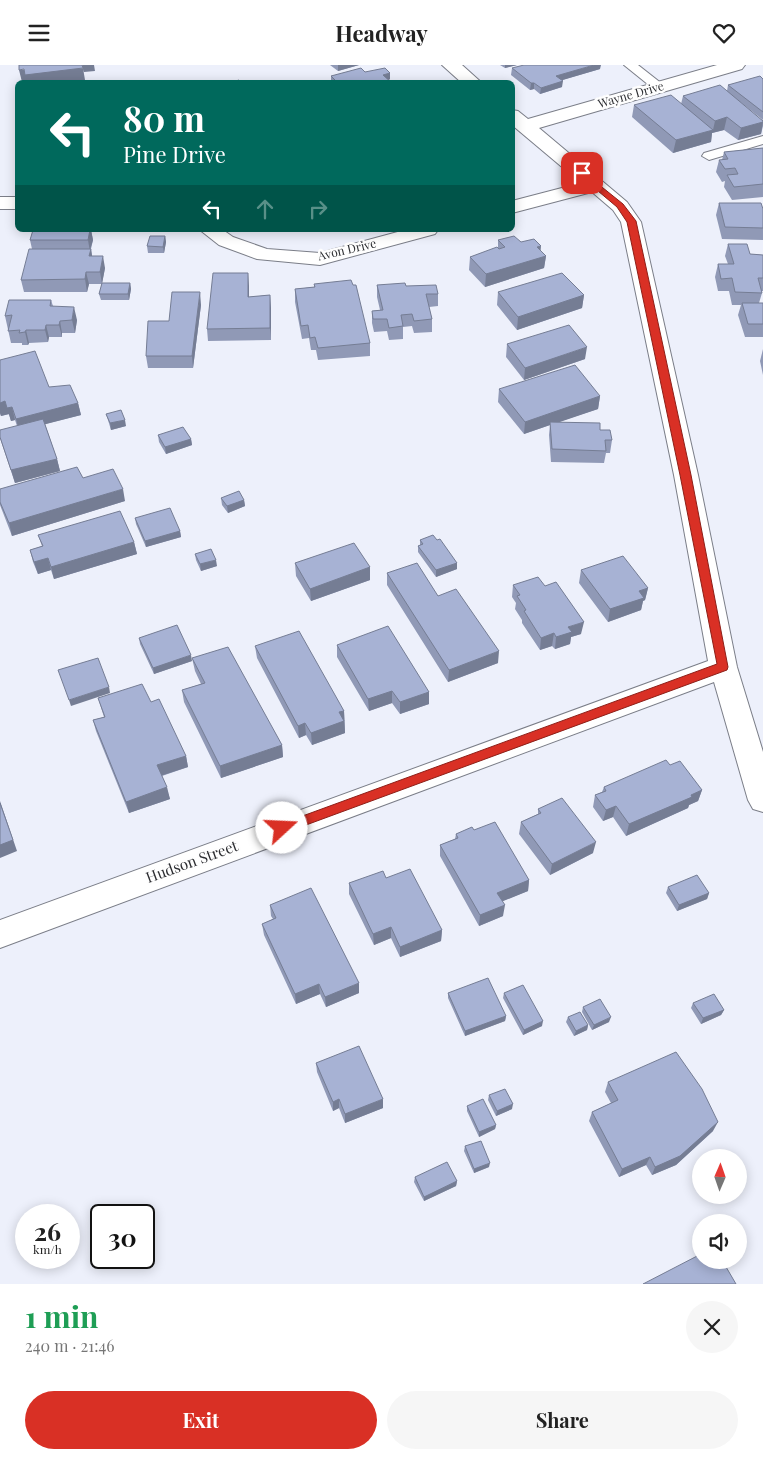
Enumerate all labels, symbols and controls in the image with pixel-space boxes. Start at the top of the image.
text: Headway [335,18,428,48]
icon: menu [25,19,53,47]
icon: heart [710,19,738,47]
street label: Wayne Drive [595,77,666,111]
text: 80 m [123,94,205,141]
icon: left [40,100,105,165]
text: Pine Drive [123,139,226,169]
pin [561,152,603,194]
icon: arrive [568,159,596,187]
icon: left [198,195,226,223]
icon: ahead [251,195,279,223]
icon: right [304,195,332,223]
street label: Avon Drive [315,235,378,264]
position arrow [255,801,307,853]
street label: Hudson Street [143,835,241,887]
north arrow [692,1149,748,1204]
map controls [692,1149,747,1269]
speed limit sign: 30 [90,1204,155,1269]
text: 26 [34,1214,61,1247]
button: sound [692,1214,747,1269]
text: km/h [33,1241,62,1257]
text: 1 min [25,1296,99,1336]
button: close [686,1301,738,1353]
text: 240 m · 21:46 [25,1335,115,1356]
button: Exit [25,1391,377,1449]
button: Share [387,1391,738,1449]

